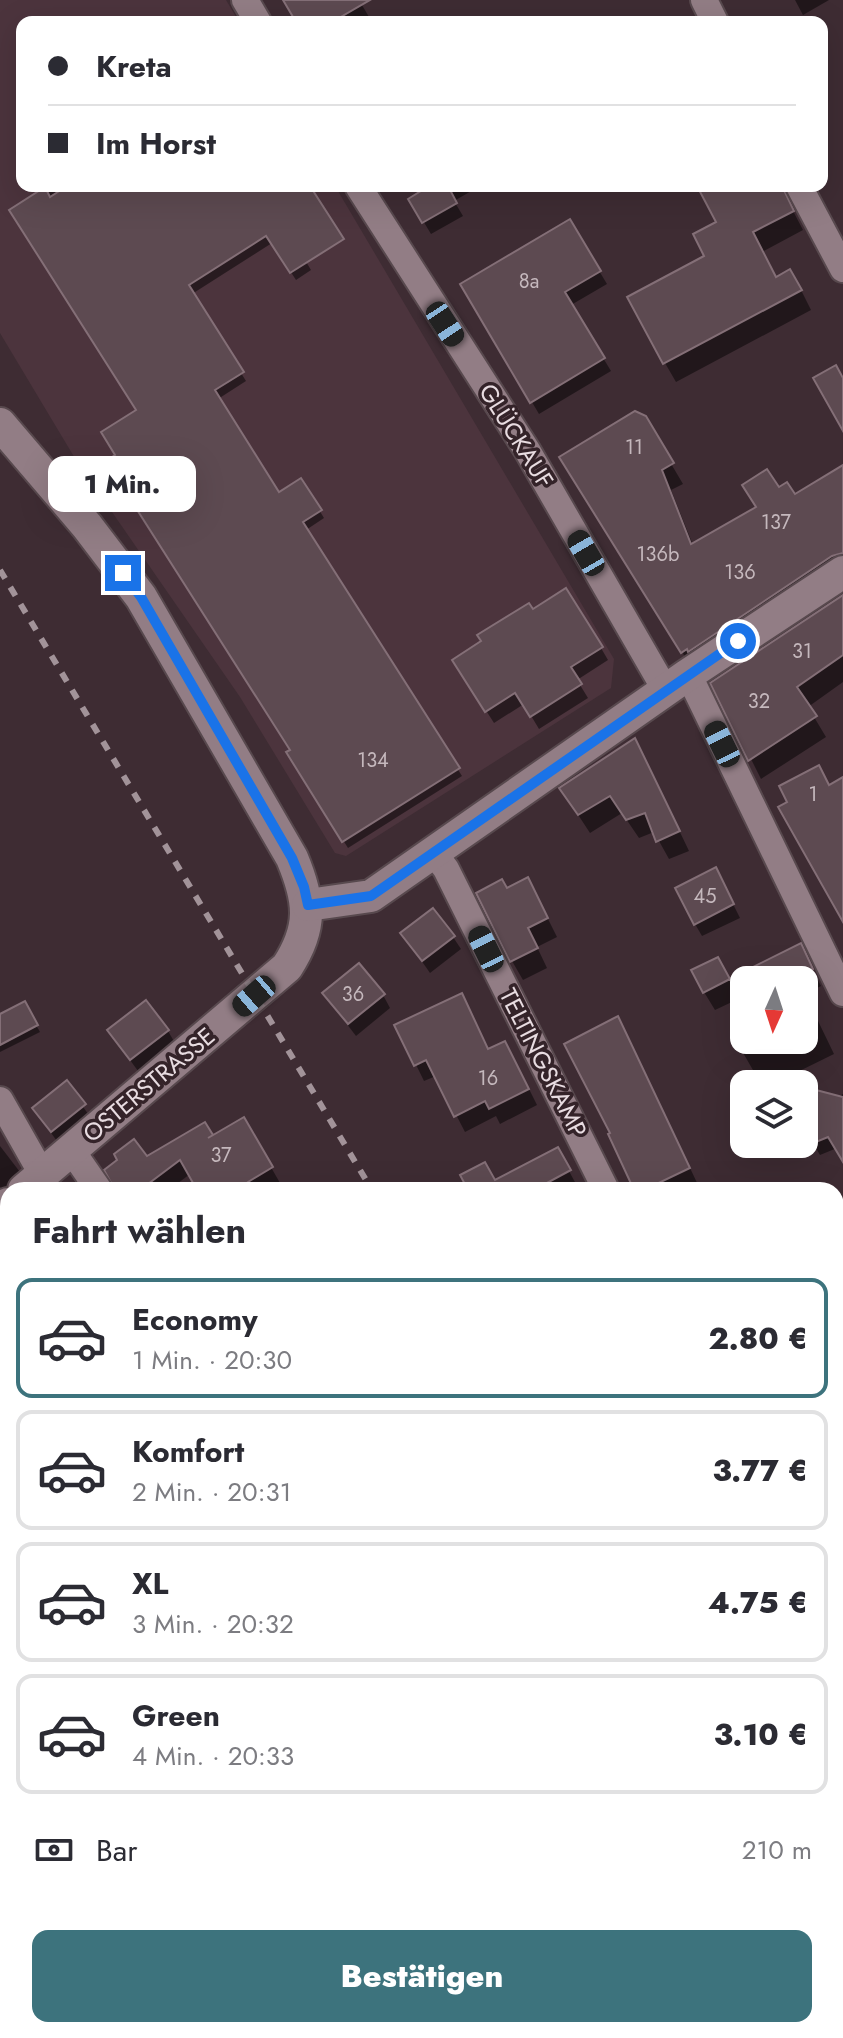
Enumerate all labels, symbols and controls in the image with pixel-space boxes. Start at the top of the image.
text: Kreta [96,45,172,88]
text: Im Horst [96,122,216,165]
house number: 8a [519,267,539,296]
car [422,297,468,351]
street label: GLÜCKAUF [471,377,562,495]
house number: 11 [625,433,643,462]
callout: 1 Min. [49,457,197,513]
text: 1 Min. [84,465,160,503]
house number: 137 [761,508,792,537]
car [564,526,608,580]
house number: 136b [637,540,679,569]
route end [105,555,141,591]
house number: 136 [724,558,756,587]
route start [720,623,756,659]
house number: 31 [792,637,812,666]
house number: 32 [748,687,770,716]
car [701,717,743,771]
house number: 134 [357,746,389,775]
house number: 1 [809,780,818,809]
house number: 45 [694,882,716,911]
car [465,922,507,976]
north arrow [730,966,818,1054]
map controls [730,966,818,1158]
car [228,971,280,1021]
house number: 36 [342,980,364,1009]
street label: TELTINGSKAMP [491,982,596,1143]
street label: OSTERSTRASSE [75,1019,222,1150]
house number: 16 [478,1064,498,1093]
button: layers [730,1070,818,1158]
house number: 37 [210,1141,232,1170]
text: Fahrt wählen [32,1204,246,1256]
text: Economy [132,1298,258,1341]
icon: car [36,1302,108,1374]
text: 2.80 € [708,1317,808,1360]
text: 1 Min. · 20:30 [132,1341,292,1379]
text: Komfort [132,1430,244,1473]
icon: car [36,1434,108,1506]
text: 3.77 € [712,1449,808,1492]
text: 2 Min. · 20:31 [132,1473,291,1511]
text: XL [132,1562,168,1605]
icon: car [36,1566,108,1638]
text: 4.75 € [708,1581,808,1624]
text: 3 Min. · 20:32 [132,1605,294,1643]
text: Green [132,1694,220,1737]
icon: car [36,1698,108,1770]
text: 3.10 € [714,1713,808,1756]
text: 4 Min. · 20:33 [132,1737,294,1775]
icon: cash [32,1828,76,1872]
text: Bar [96,1829,137,1872]
text: 210 m [742,1831,812,1869]
button: Bestätigen [32,1930,812,2022]

